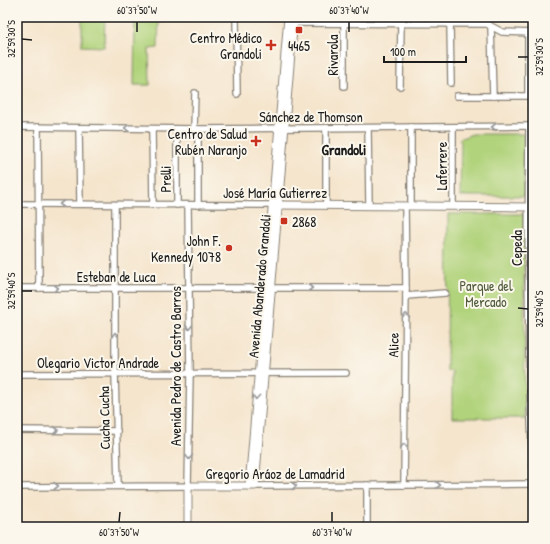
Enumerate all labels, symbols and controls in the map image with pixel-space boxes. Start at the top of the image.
text: 60°37'50"W [117,4,158,17]
text: 60°37'40"W [329,4,369,17]
text: 32°59'30"S [5,20,18,58]
marker: 4465 [294,25,304,35]
place label: Centro Médico Grandoli [190,28,262,63]
street label: Rivarola [323,34,342,75]
place label: 4465 [288,36,310,55]
scale bar [384,38,466,64]
text: 32°59'30"S [533,38,546,76]
marker: Centro Médico Grandoli [265,39,277,51]
text: 100 m [390,43,416,60]
street label: Sánchez de Thomson [259,107,363,126]
one-way arrow [491,123,497,131]
one-way arrow [124,124,130,132]
place label: Centro de Salud Rubén Naranjo [167,124,248,160]
marker: Centro de Salud Rubén Naranjo [250,135,262,147]
district label: Grandoli [322,139,366,160]
street label: Laferrere [432,141,451,190]
street label: Prelli [156,166,175,192]
street label: José María Gutierrez [223,183,327,202]
one-way arrow [59,200,65,208]
place label: 2868 [292,212,316,231]
street label: Avenida Abanderado Grandoli [243,213,275,359]
marker: 2868 [279,216,289,226]
street label: Cepeda [507,230,527,266]
place label: John F. Kennedy 1078 [151,231,221,267]
marker: John F. Kennedy 1078 [224,243,234,253]
street label: Esteban de Luca [77,267,156,286]
text: 32°59'40"S [5,272,18,309]
park label: Parque del Mercado [459,276,513,311]
one-way arrow [53,284,59,292]
one-way arrow [307,284,313,292]
street label: Avenida Pedro de Castro Barros [166,286,185,446]
text: 32°59'40"S [533,290,546,327]
one-way arrow [402,313,410,319]
one-way arrow [185,324,193,330]
one-way arrow [111,332,119,338]
street label: Alice [383,332,403,358]
street label: Olegario Victor Andrade [37,353,160,373]
street label: Cucha Cucha [94,386,114,450]
one-way arrow [252,394,261,400]
one-way arrow [53,426,59,434]
one-way arrow [400,443,408,449]
one-way arrow [185,454,193,460]
street label: Gregorio Aráoz de Lamadrid [206,464,345,484]
one-way arrow [291,481,297,490]
one-way arrow [435,481,441,489]
one-way arrow [53,482,59,491]
text: 60°37'50"W [99,526,140,539]
text: 60°37'40"W [312,526,352,539]

